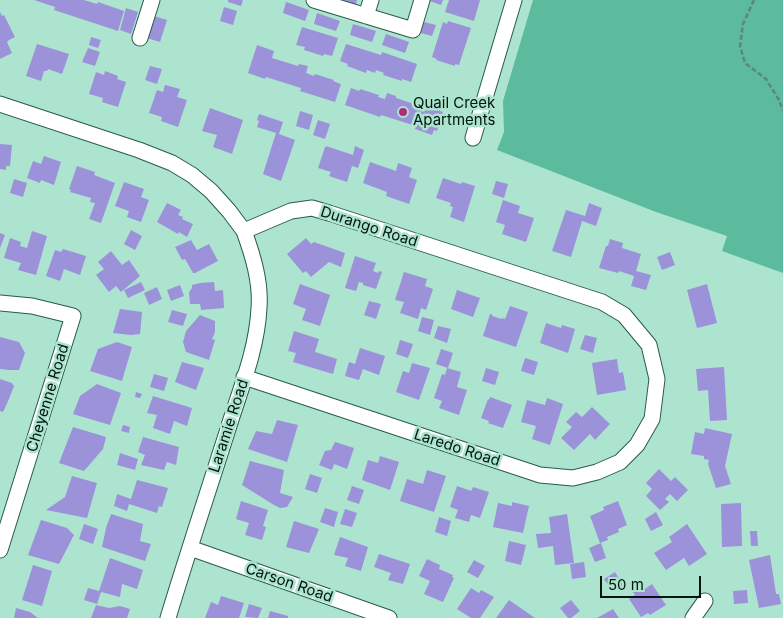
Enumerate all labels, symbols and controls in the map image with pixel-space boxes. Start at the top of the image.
place label: Quail Creek Apartments [413,94,495,129]
marker: Quail Creek Apartments [397,106,409,118]
street label: Durango Road [318,203,420,251]
street label: Cheyenne Road [23,342,73,454]
street label: Laramie Road [205,377,253,475]
street label: Laredo Road [412,426,502,470]
street label: Carson Road [243,560,335,606]
scale bar [603,566,704,598]
text: 50 m [608,575,644,594]

